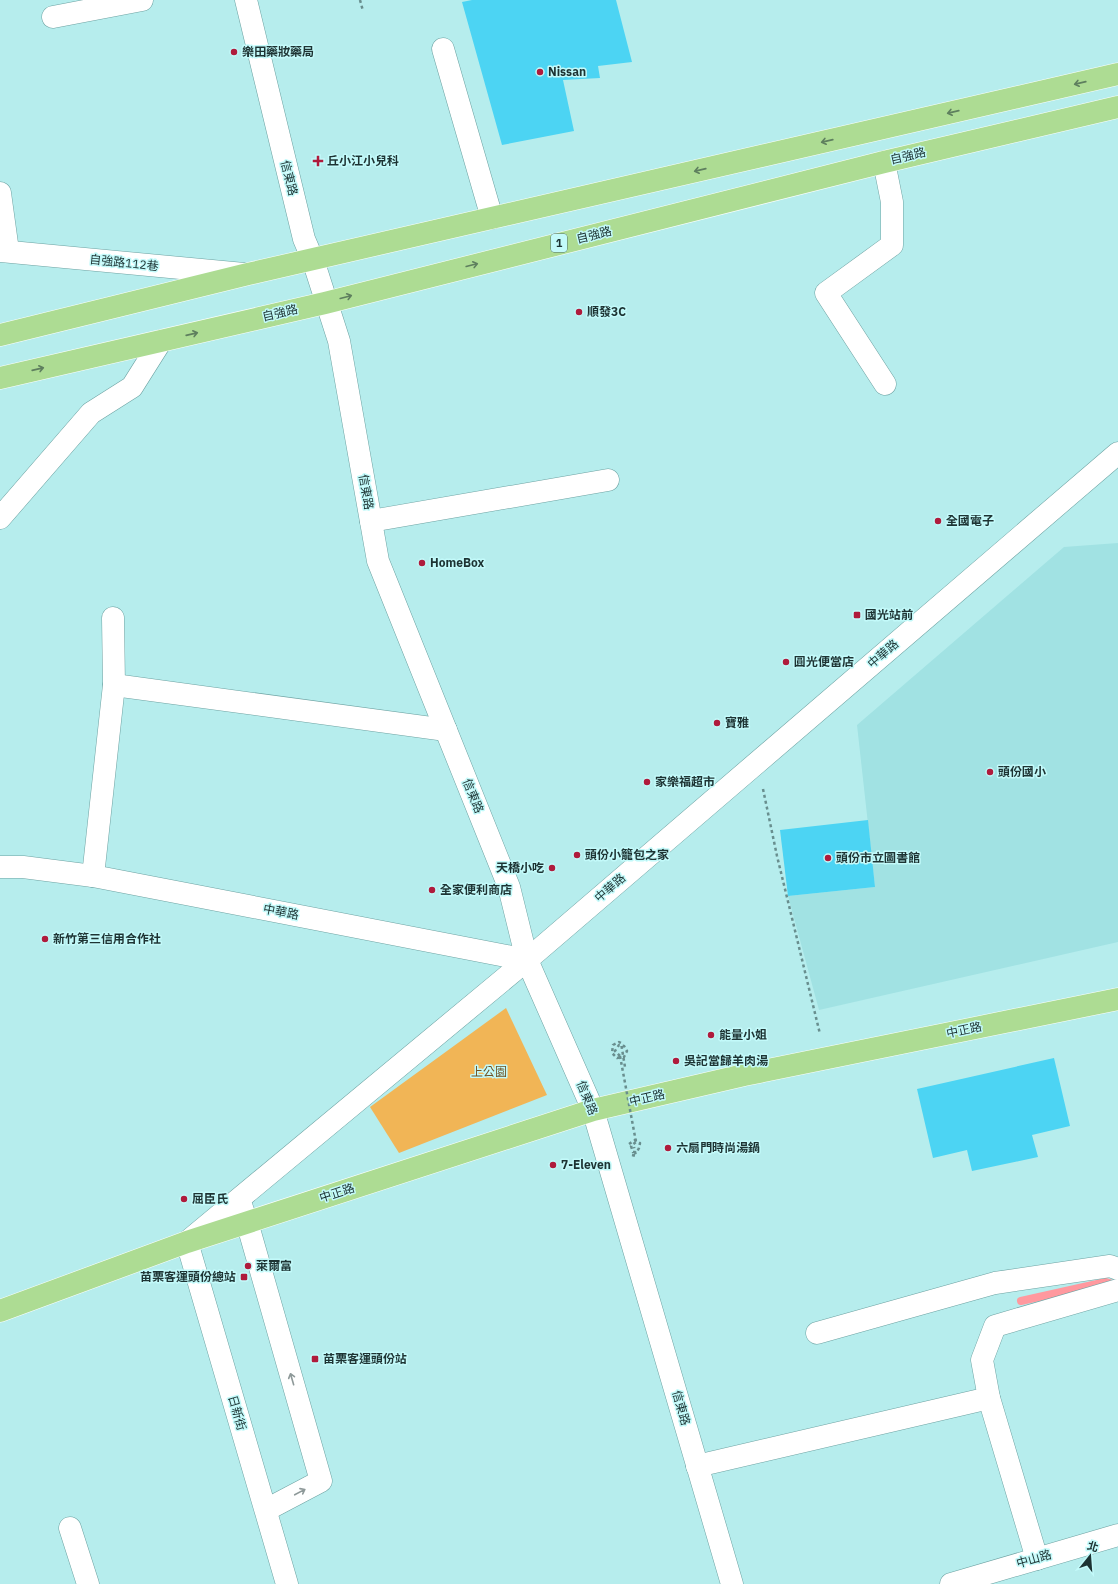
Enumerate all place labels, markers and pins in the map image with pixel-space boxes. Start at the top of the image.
place label: 樂田藥妝藥局 [242,44,314,59]
marker: 樂田藥妝藥局 [229,47,239,57]
place label: Nissan [548,64,586,79]
marker: Nissan [535,67,545,77]
place label: 丘小江小兒科 [327,153,399,168]
marker: 丘小江小兒科 [312,155,324,167]
place label: 順發3C [587,304,626,319]
marker: 順發3C [574,307,584,317]
place label: 全國電子 [946,513,994,528]
marker: 全國電子 [933,516,943,526]
place label: HomeBox [430,555,485,570]
marker: HomeBox [417,558,427,568]
place label: 國光站前 [865,607,913,622]
marker: 國光站前 [852,610,862,620]
place label: 圓光便當店 [794,654,854,669]
marker: 圓光便當店 [781,657,791,667]
place label: 寶雅 [725,715,749,730]
marker: 寶雅 [712,718,722,728]
place label: 頭份國小 [998,764,1046,779]
marker: 頭份國小 [985,767,995,777]
place label: 家樂福超市 [655,774,715,789]
marker: 家樂福超市 [642,777,652,787]
place label: 頭份小籠包之家 [585,847,669,862]
marker: 頭份小籠包之家 [572,850,582,860]
place label: 頭份市立圖書館 [836,850,920,865]
marker: 頭份市立圖書館 [823,853,833,863]
place label: 天橋小吃 [496,860,544,875]
marker: 天橋小吃 [547,863,557,873]
place label: 全家便利商店 [440,882,512,897]
marker: 全家便利商店 [427,885,437,895]
place label: 新竹第三信用合作社 [53,931,161,946]
marker: 新竹第三信用合作社 [40,934,50,944]
place label: 能量小姐 [719,1027,767,1042]
marker: 能量小姐 [706,1030,716,1040]
place label: 吳記當歸羊肉湯 [684,1053,768,1068]
marker: 吳記當歸羊肉湯 [671,1056,681,1066]
place label: 六扇門時尚湯鍋 [676,1140,760,1155]
marker: 六扇門時尚湯鍋 [663,1143,673,1153]
place label: 7-Eleven [561,1157,611,1172]
marker: 7-Eleven [548,1160,558,1170]
place label: 屈臣氏 [192,1191,228,1206]
marker: 屈臣氏 [179,1194,189,1204]
place label: 萊爾富 [256,1258,292,1273]
marker: 萊爾富 [243,1261,253,1271]
place label: 苗栗客運頭份總站 [140,1269,236,1284]
marker: 苗栗客運頭份總站 [239,1272,249,1282]
place label: 苗栗客運頭份站 [323,1351,407,1366]
marker: 苗栗客運頭份站 [310,1354,320,1364]

